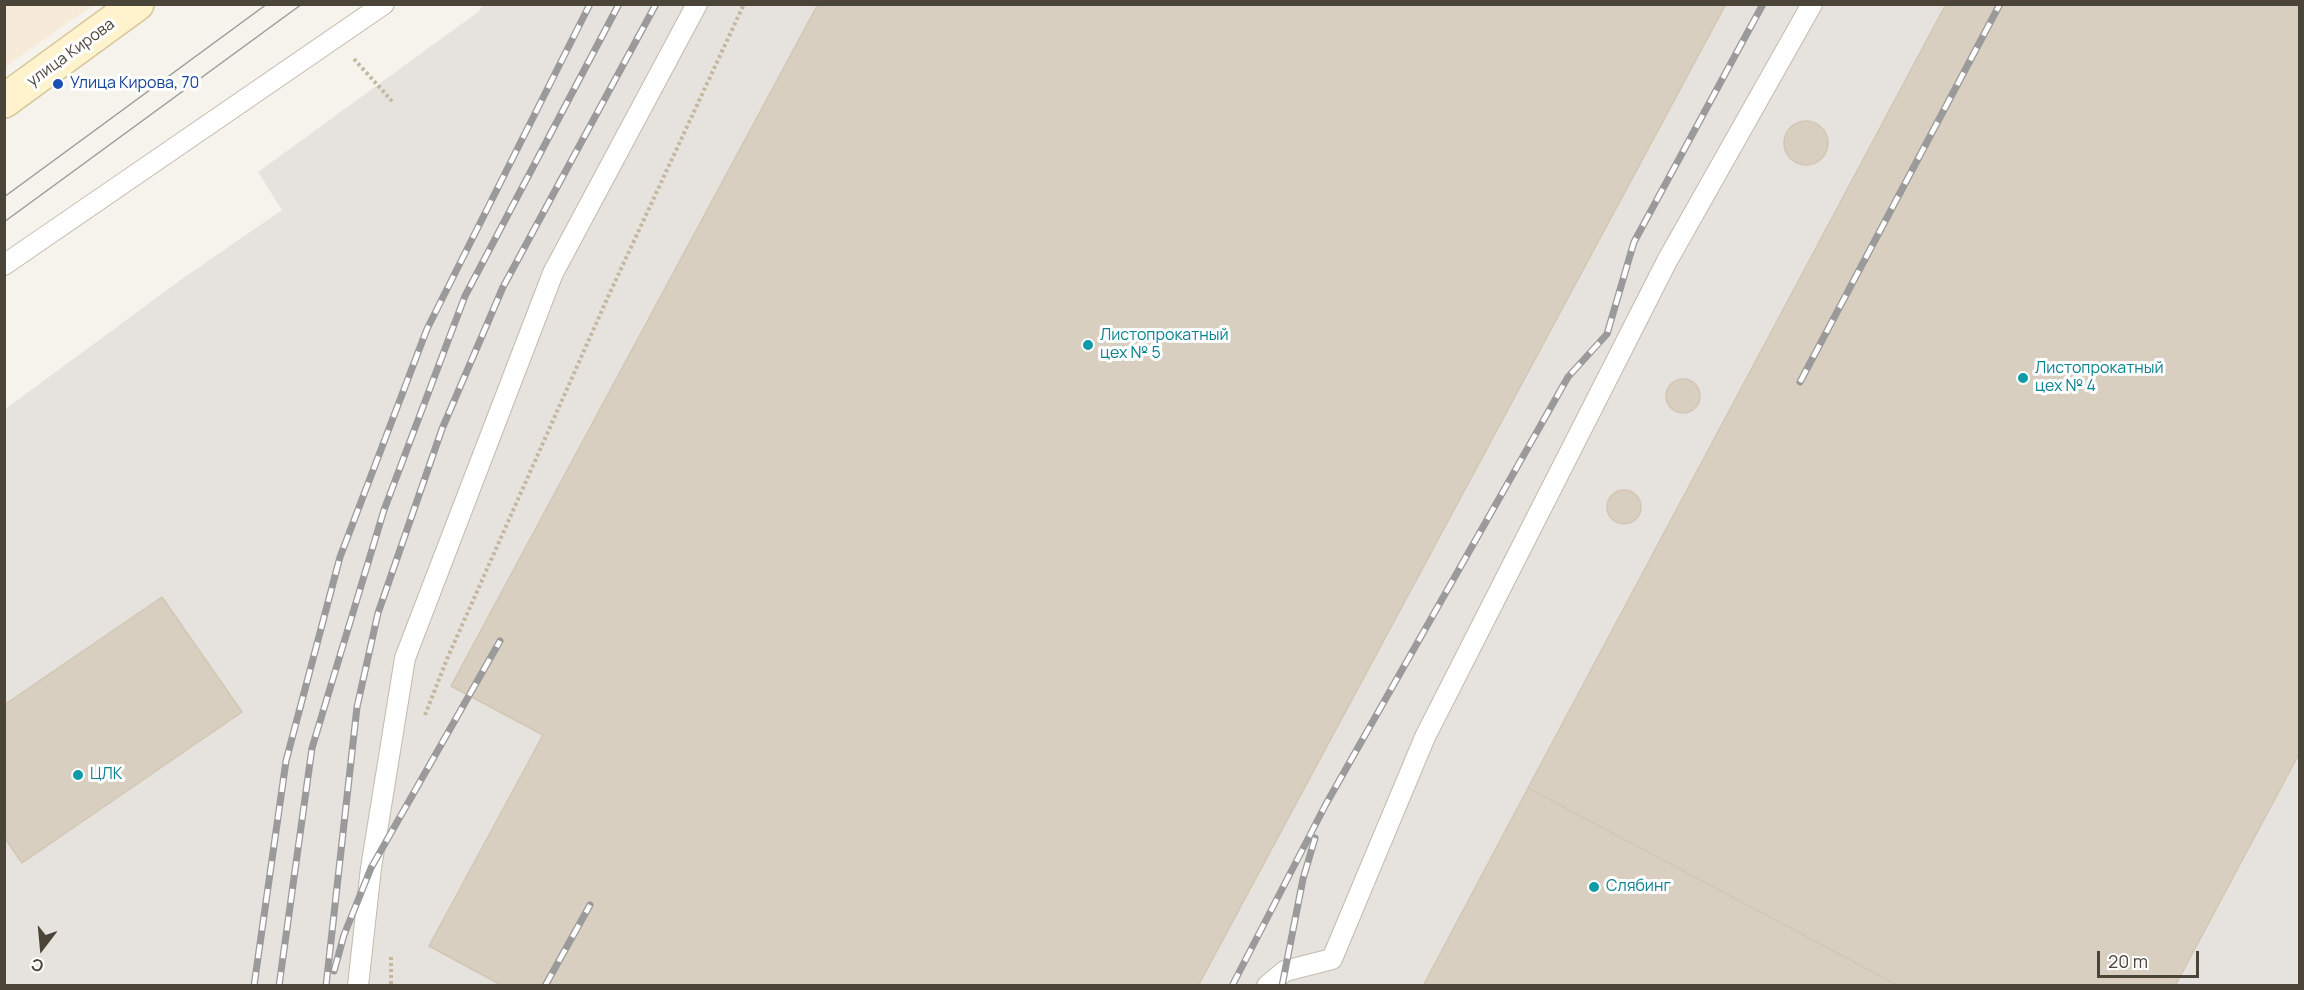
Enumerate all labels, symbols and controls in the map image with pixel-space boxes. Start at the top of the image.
street label: улица Кирова [24,15,118,91]
place label: Улица Кирова, 70 [70,74,199,94]
marker: Улица Кирова, 70 [51,77,65,91]
place label: Листопрокатный цех № 5 [1100,326,1229,364]
marker: Листопрокатный цех № 5 [1081,338,1095,352]
place label: Листопрокатный цех № 4 [2035,359,2164,397]
marker: Листопрокатный цех № 4 [2016,371,2030,385]
place label: ЦЛК [90,765,122,785]
marker: ЦЛК [71,768,85,782]
place label: Слябинг [1606,877,1671,897]
marker: Слябинг [1587,880,1601,894]
north arrow [12,918,72,978]
scale bar [2100,939,2202,977]
text: 20 m [2108,949,2148,973]
text: С [28,953,46,978]

